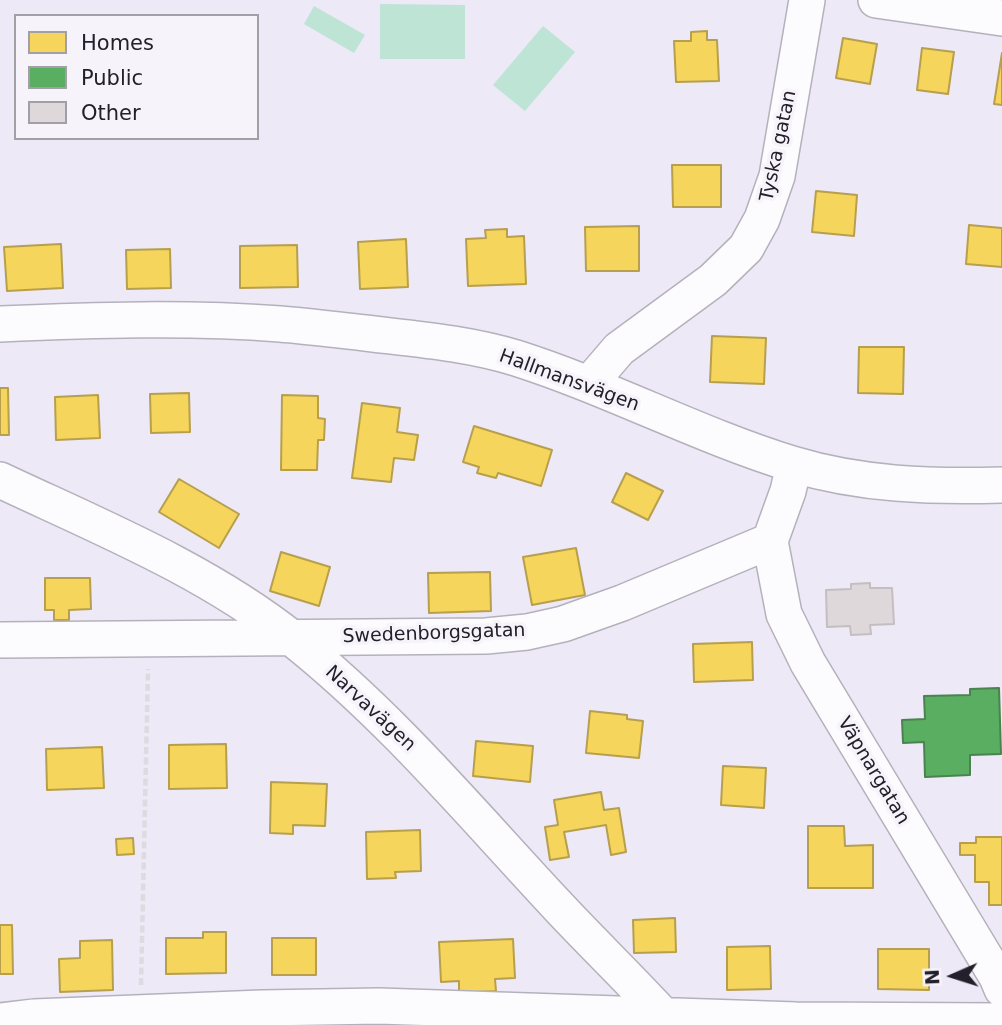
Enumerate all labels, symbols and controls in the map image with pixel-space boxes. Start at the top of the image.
legend [14,14,259,140]
text: Homes [81,31,154,55]
text: Public [81,66,143,90]
street label: Tyska gatan [756,88,802,204]
text: Other [81,101,141,125]
street label: Hallmansvägen [496,345,642,417]
street label: Swedenborgsgatan [342,619,526,649]
street label: Narvavägen [320,661,420,757]
street label: Väpnargatan [832,713,914,829]
north arrow [918,941,988,1011]
text: N [921,969,943,986]

